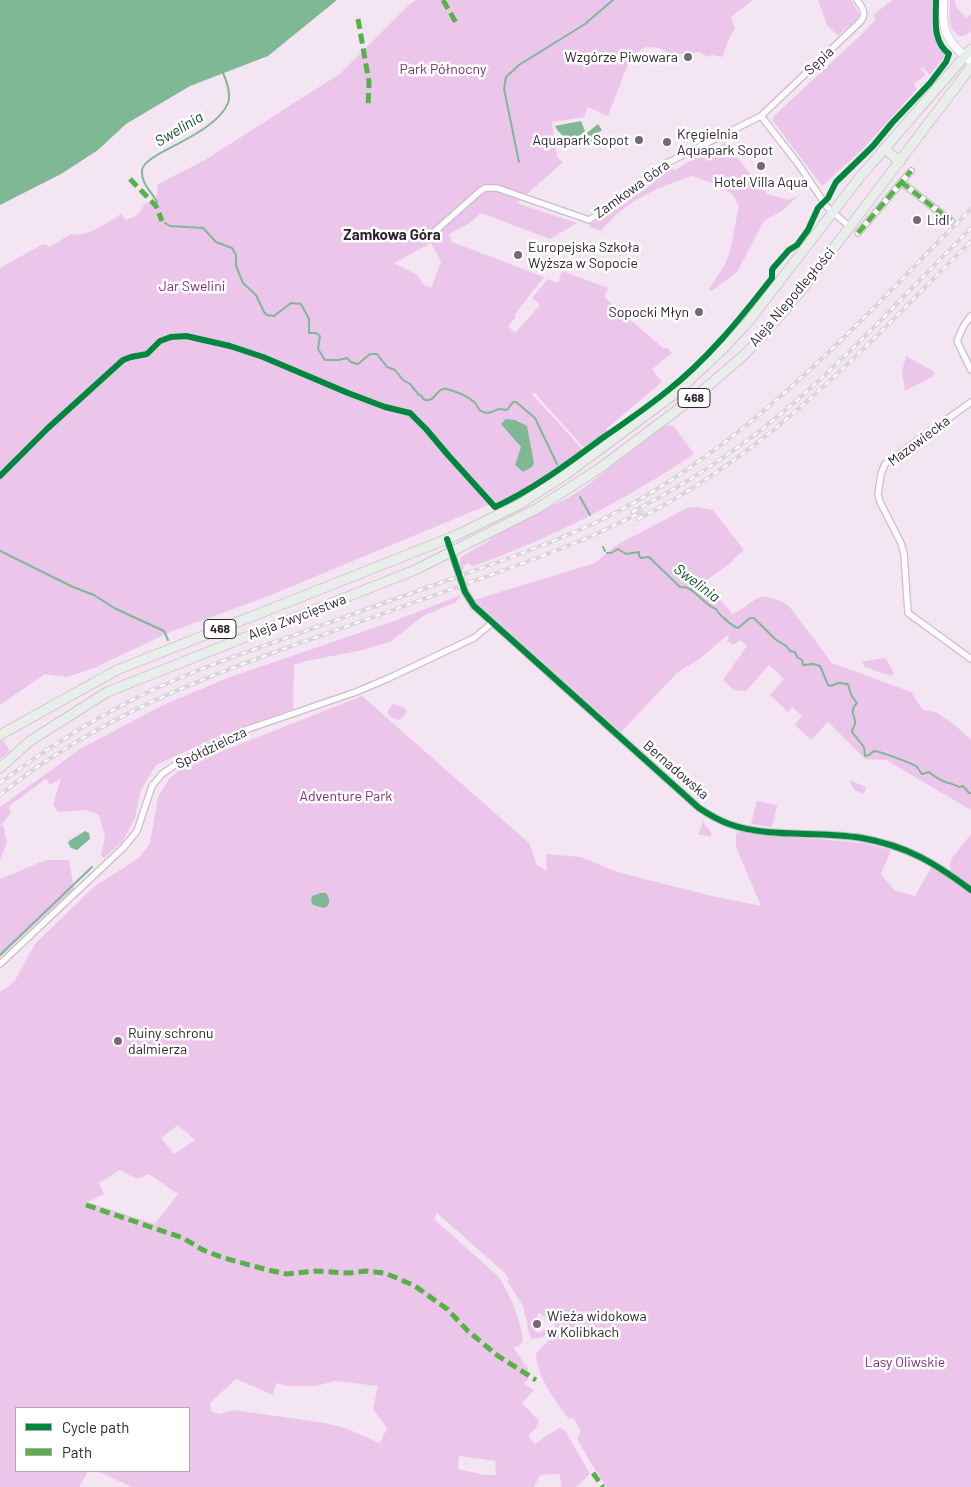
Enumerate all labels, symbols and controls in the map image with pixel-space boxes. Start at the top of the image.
street label: Sępia [801,43,837,79]
place label: Wzgórze Piwowara [564,49,678,65]
marker: Wzgórze Piwowara [682,51,694,63]
park label: Park Północny [400,61,486,77]
water label: Swelinia [152,108,206,150]
place label: Kręgielnia Aquapark Sopot [677,126,773,158]
place label: Aquapark Sopot [533,132,629,148]
marker: Aquapark Sopot [633,134,645,146]
marker: Kręgielnia Aquapark Sopot [661,136,673,148]
street label: Zamkowa Góra [591,156,673,222]
marker: Hotel Villa Aqua [755,160,767,172]
place label: Hotel Villa Aqua [714,174,808,190]
place label: Lidl [927,212,949,228]
marker: Lidl [911,214,923,226]
district label: Zamkowa Góra [343,226,441,244]
place label: Europejska Szkoła Wyższa w Sopocie [528,239,639,272]
street label: Aleja Niepodległości [746,244,838,350]
marker: Europejska Szkoła Wyższa w Sopocie [512,249,524,261]
park label: Jar Swelini [159,278,225,294]
place label: Sopocki Młyn [608,304,689,320]
marker: Sopocki Młyn [693,306,705,318]
road number: 468 [678,388,710,408]
street label: Mazowiecka [885,412,953,470]
water label: Swelinia [670,560,724,606]
street label: Aleja Zwycięstwa [246,591,348,643]
road number: 468 [204,620,236,638]
street label: Spółdzielcza [173,724,249,772]
street label: Bernadowska [640,737,712,803]
park label: Adventure Park [300,788,392,804]
place label: Ruiny schronu dalmierza [128,1025,214,1058]
marker: Ruiny schronu dalmierza [112,1035,124,1047]
place label: Wieża widokowa w Kolibkach [547,1308,647,1340]
marker: Wieża widokowa w Kolibkach [531,1318,543,1330]
park label: Lasy Oliwskie [865,1354,945,1370]
legend [15,1407,190,1472]
text: Cycle path [62,1418,129,1436]
text: Path [62,1443,92,1461]

